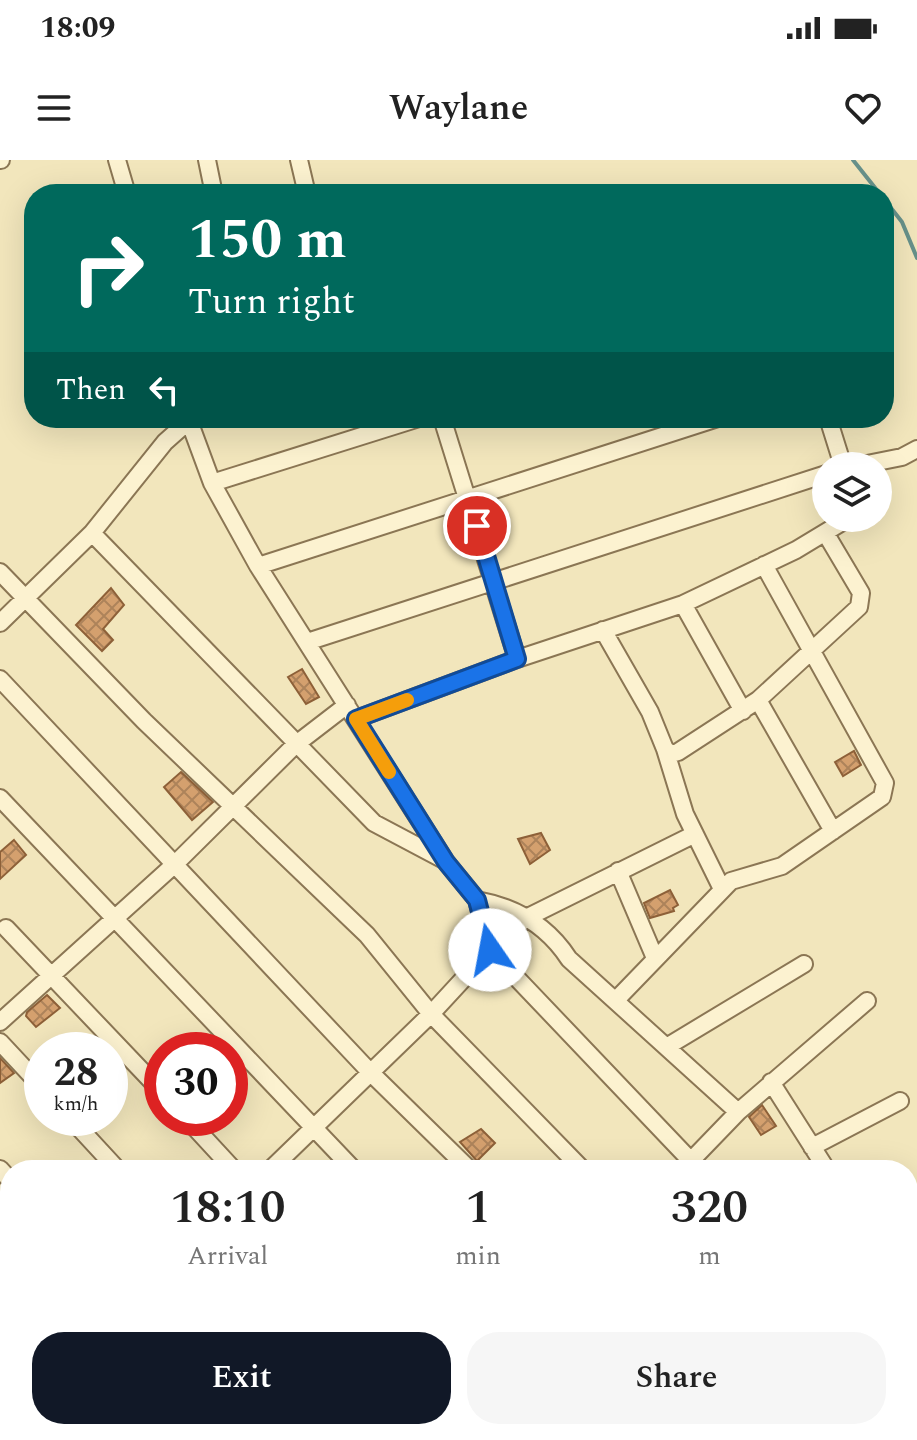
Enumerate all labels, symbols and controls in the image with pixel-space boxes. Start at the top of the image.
text: 18:09 [40,5,115,51]
text: Waylane [389,81,528,136]
icon: menu [32,86,76,130]
icon: heart [841,86,885,130]
text: 150 m [188,198,347,283]
icon: right [56,216,160,320]
text: Turn right [188,275,355,330]
text: Then [56,367,126,413]
icon: left [142,368,186,412]
map controls [812,452,892,532]
button: layers [812,452,892,532]
pin [443,492,511,560]
icon: arrive [455,504,499,548]
position arrow [448,908,532,992]
speed limit sign: 30 [144,1032,248,1136]
text: 28 [54,1043,98,1104]
text: km/h [54,1089,99,1119]
text: 18:10 [170,1171,285,1244]
text: 1 [465,1171,491,1244]
text: 320 [671,1171,748,1244]
text: Arrival [187,1236,268,1276]
text: min [455,1236,501,1276]
text: m [698,1236,721,1276]
button: Exit [32,1332,451,1424]
button: Share [467,1332,886,1424]

